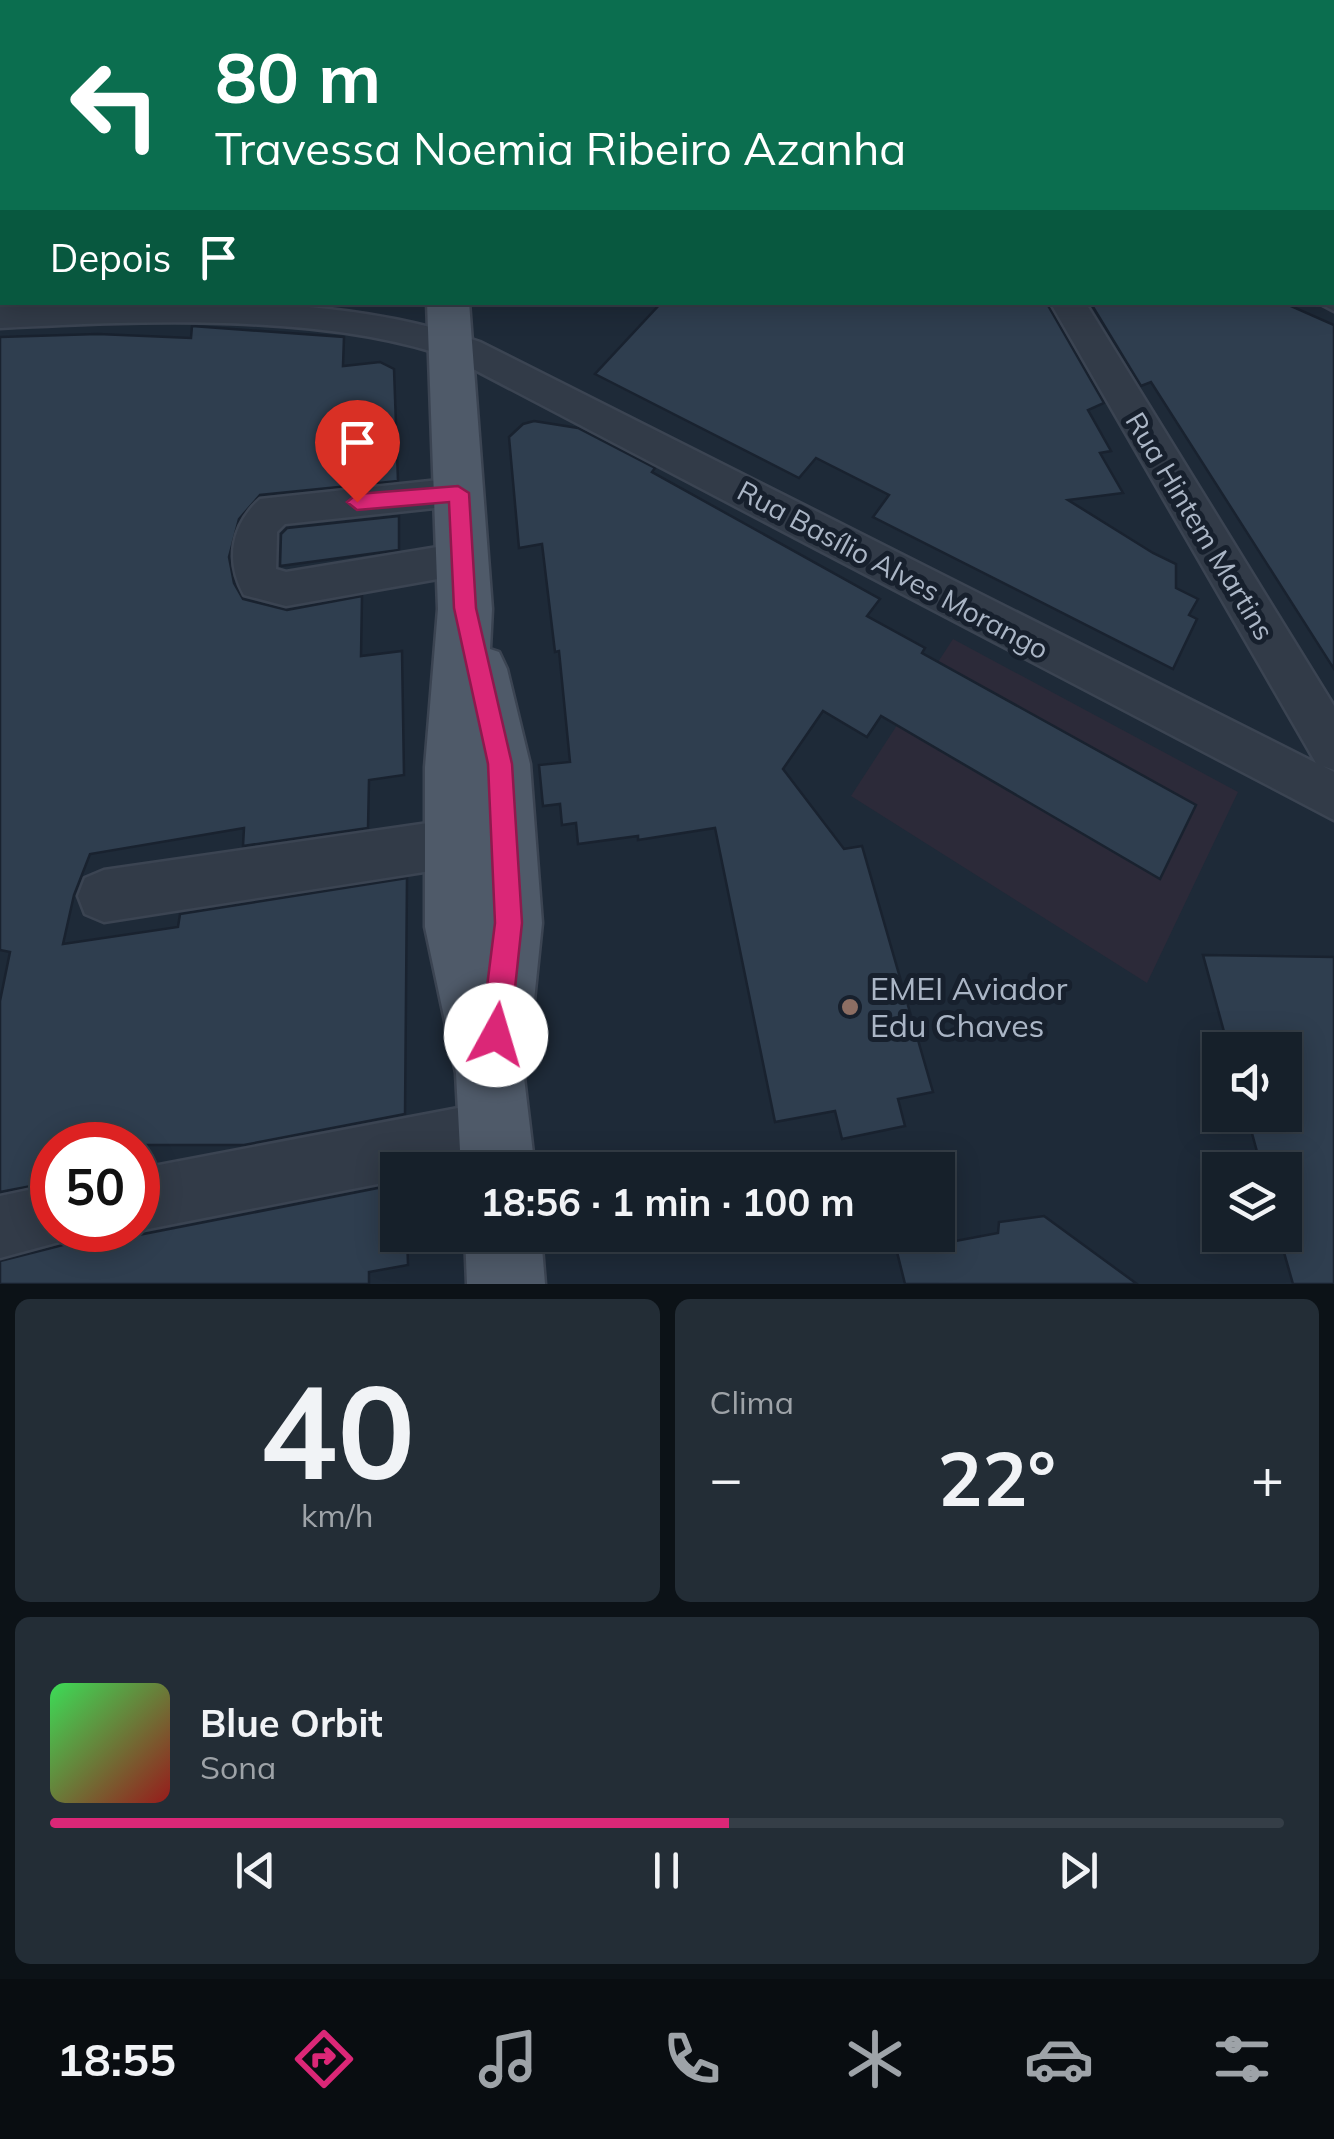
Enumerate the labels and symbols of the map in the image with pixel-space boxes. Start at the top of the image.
pin [315,400,400,503]
street label: Rua Hintem Martins [1119,406,1282,646]
street label: Rua Basílio Alves Morango [732,473,1055,667]
place label: EMEI Aviador Edu Chaves [870,968,1068,1045]
position arrow [444,983,548,1087]
marker: EMEI Aviador Edu Chaves [839,996,861,1018]
speed limit sign: 50 [30,1122,160,1252]

